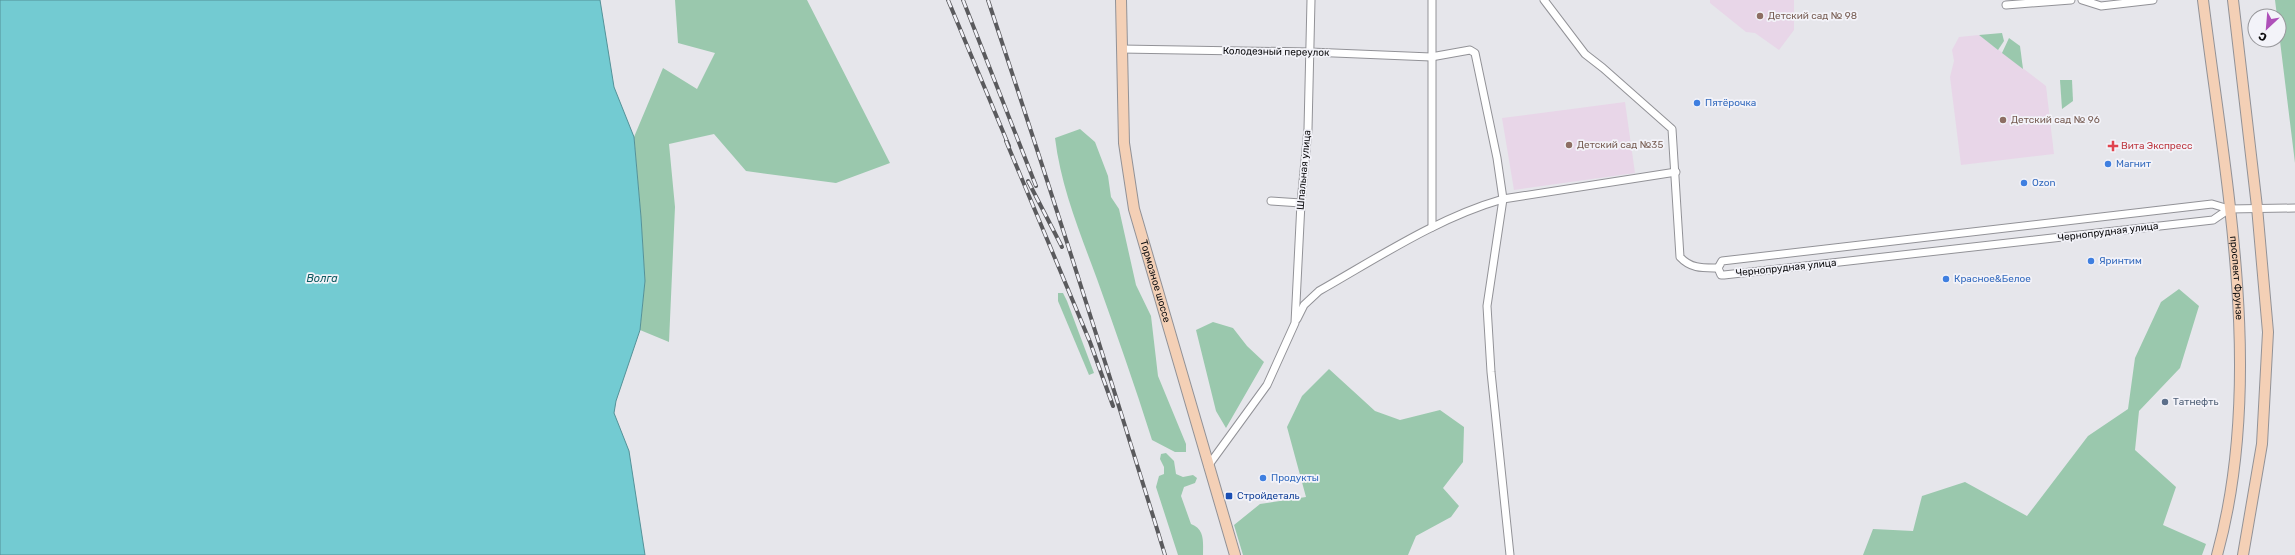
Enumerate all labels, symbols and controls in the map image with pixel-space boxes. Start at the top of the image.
north arrow [2247,8,2287,48]
place label: Детский сад № 98 [1768,10,1857,22]
marker: Детский сад № 98 [1755,11,1765,21]
text: С [2256,29,2269,44]
street label: Колодезный переулок [1223,45,1330,59]
place label: Пятёрочка [1705,97,1756,109]
marker: Пятёрочка [1692,98,1702,108]
place label: Детский сад № 96 [2011,114,2100,126]
marker: Детский сад № 96 [1998,115,2008,125]
street label: Шпальная улица [1295,130,1313,210]
place label: Детский сад №35 [1577,139,1663,151]
marker: Детский сад №35 [1564,140,1574,150]
place label: Вита Экспресс [2121,140,2193,152]
marker: Вита Экспресс [2108,141,2118,151]
place label: Магнит [2116,158,2151,170]
marker: Магнит [2103,159,2113,169]
place label: Ozon [2032,177,2056,189]
marker: Ozon [2019,178,2029,188]
street label: Чернопрудная улица [2057,220,2159,244]
street label: проспект Фрунзе [2227,235,2245,321]
street label: Тормозное шоссе [1137,239,1173,324]
place label: Яринтим [2099,255,2142,267]
marker: Яринтим [2086,256,2096,266]
street label: Чернопрудная улица [1735,257,1837,279]
water label: Волга [306,272,338,285]
place label: Красное&Белое [1954,273,2031,285]
marker: Красное&Белое [1941,274,1951,284]
place label: Татнефть [2173,396,2218,408]
marker: Татнефть [2160,397,2170,407]
place label: Продукты [1271,472,1319,484]
marker: Продукты [1258,473,1268,483]
place label: Стройдеталь [1237,490,1300,502]
marker: Стройдеталь [1224,491,1234,501]

